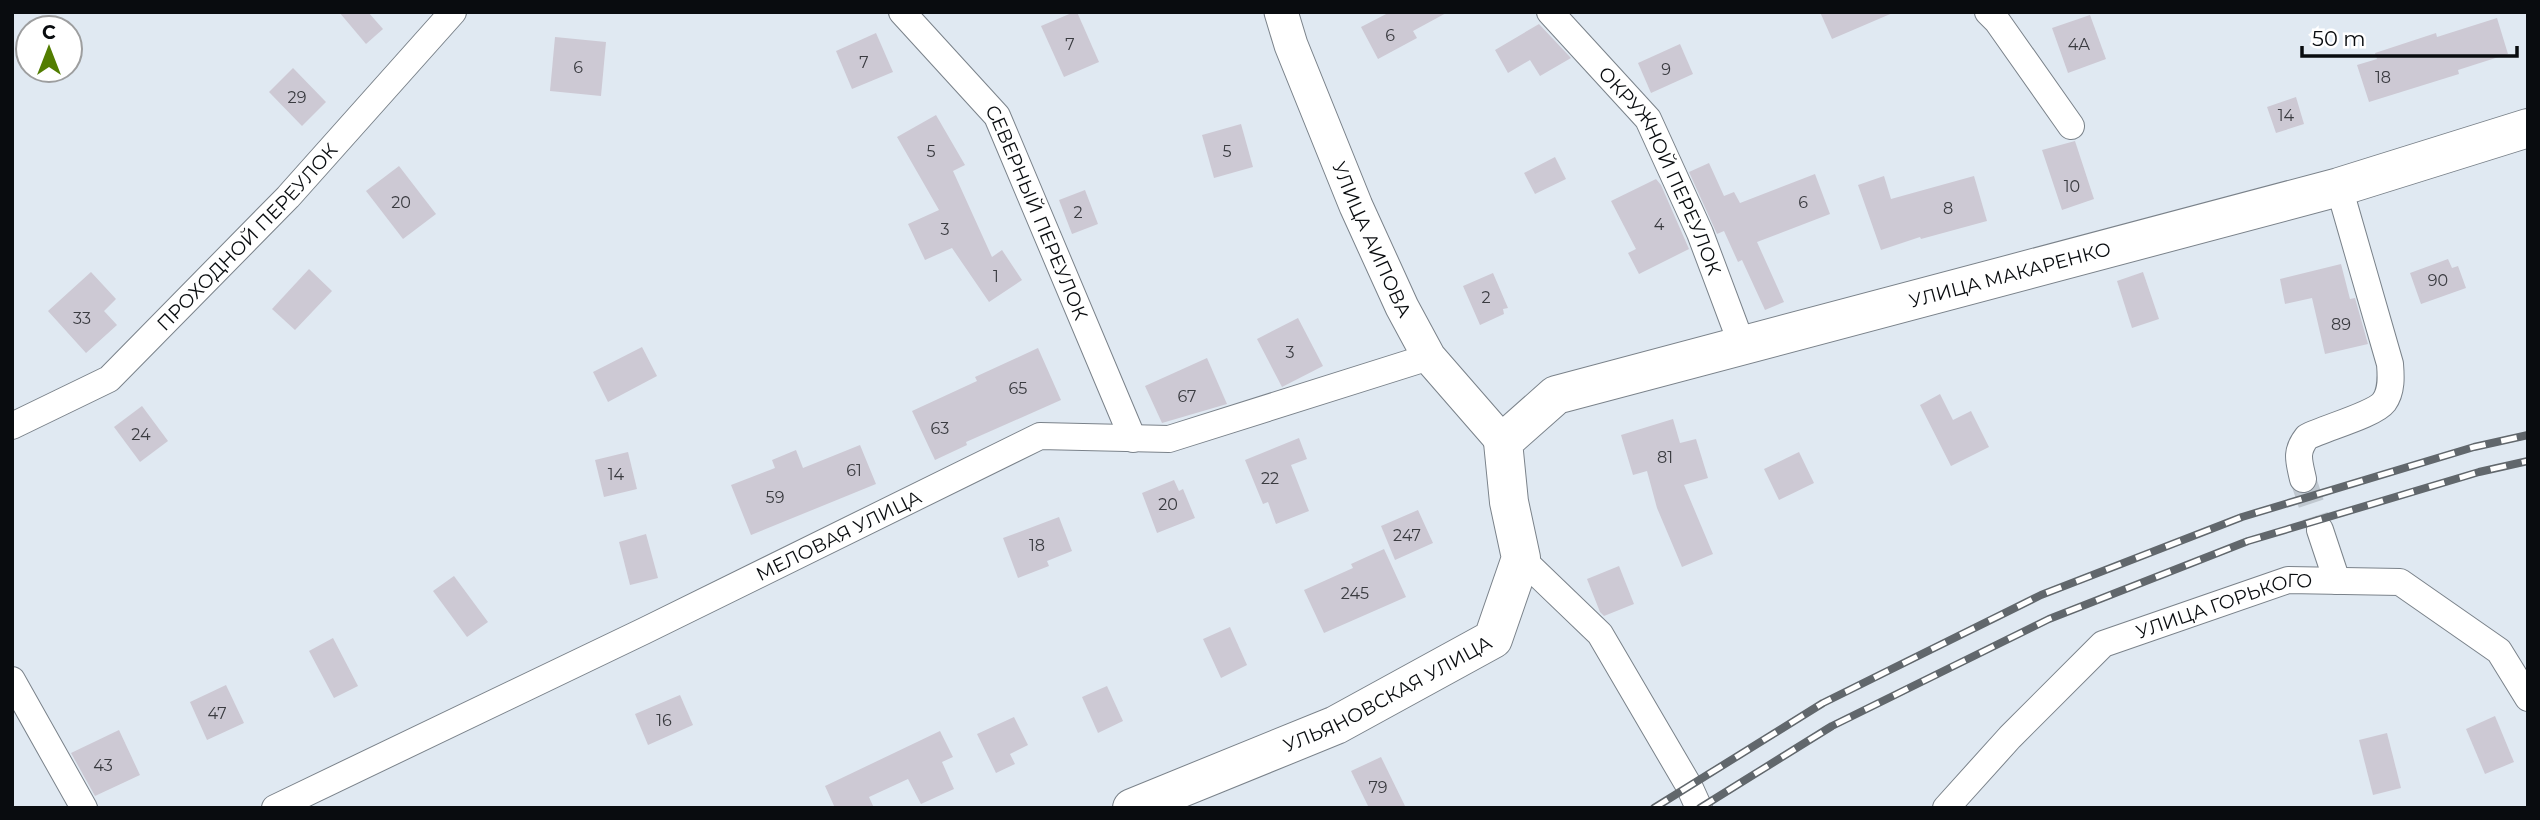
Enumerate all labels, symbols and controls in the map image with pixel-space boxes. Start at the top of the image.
north arrow [14,14,84,84]
scale bar [2302,14,2517,58]
text: С [42,21,56,44]
house number: 6 [1385,26,1395,45]
text: 50 m [2312,26,2366,51]
house number: 7 [1065,35,1075,54]
house number: 4А [2068,35,2090,54]
house number: 7 [859,53,869,72]
house number: 6 [573,58,583,77]
house number: 9 [1661,60,1671,79]
street label: ОКРУЖНОЙ ПЕРЕУЛОК [1594,62,1726,278]
house number: 18 [2375,68,2391,87]
house number: 29 [288,88,306,107]
street label: СЕВЕРНЫЙ ПЕРЕУЛОК [981,100,1093,323]
house number: 14 [2278,106,2295,125]
street label: ПРОХОДНОЙ ПЕРЕУЛОК [152,138,342,335]
house number: 5 [926,142,936,161]
house number: 5 [1222,142,1232,161]
street label: УЛИЦА АИПОВА [1328,158,1417,321]
house number: 10 [2064,177,2080,196]
house number: 20 [391,193,411,212]
house number: 6 [1798,193,1808,212]
house number: 8 [1943,199,1953,218]
house number: 2 [1073,203,1083,222]
house number: 4 [1654,215,1665,234]
house number: 3 [940,220,950,239]
street label: УЛИЦА МАКАРЕНКО [1907,237,2113,312]
house number: 1 [993,267,999,286]
house number: 90 [2428,271,2448,290]
house number: 2 [1481,288,1491,307]
house number: 33 [73,309,91,328]
house number: 89 [2331,315,2351,334]
house number: 3 [1285,343,1295,362]
house number: 65 [1009,379,1027,398]
house number: 67 [1177,387,1197,406]
house number: 63 [931,419,949,438]
house number: 24 [131,425,151,444]
house number: 81 [1657,448,1673,467]
house number: 61 [846,461,862,480]
house number: 14 [608,465,625,484]
house number: 22 [1261,469,1279,488]
street label: МЕЛОВАЯ УЛИЦА [752,485,925,586]
house number: 59 [766,488,784,507]
house number: 20 [1158,495,1178,514]
house number: 247 [1393,526,1421,545]
house number: 18 [1029,536,1045,555]
street label: УЛИЦА ГОРЬКОГО [2133,568,2312,643]
house number: 245 [1341,584,1369,603]
street label: УЛЬЯНОВСКАЯ УЛИЦА [1280,631,1496,757]
house number: 47 [207,704,227,723]
house number: 16 [656,711,672,730]
house number: 43 [93,756,113,775]
house number: 79 [1368,778,1388,797]

